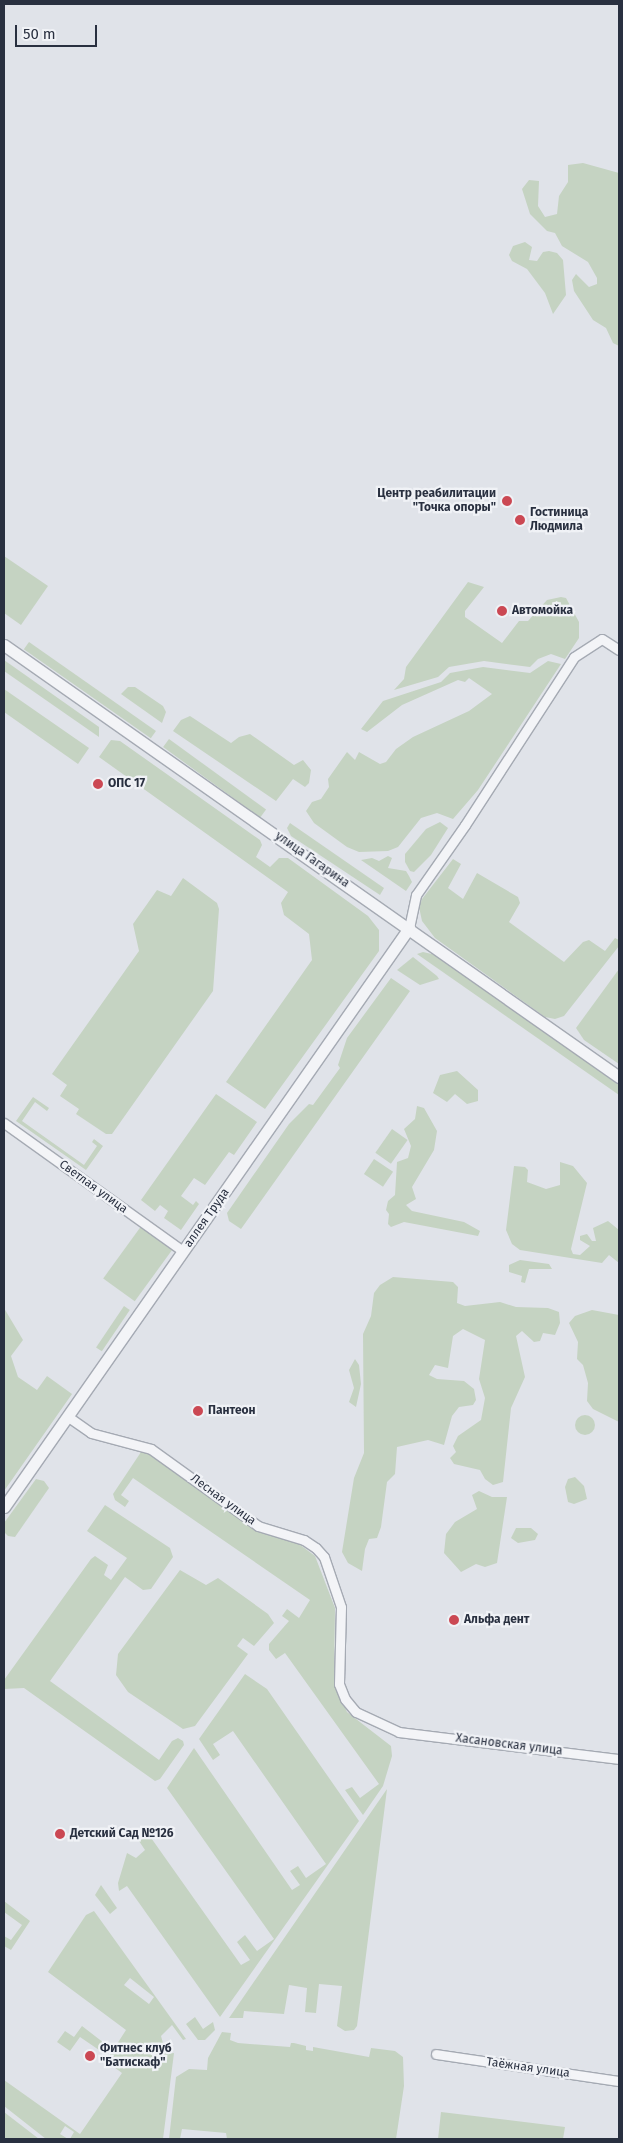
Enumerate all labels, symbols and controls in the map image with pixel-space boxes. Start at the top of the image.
scale bar [18,15,100,47]
text: 50 m [23,25,56,43]
place label: Центр реабилитации "Точка опоры" [377,487,496,515]
marker: Центр реабилитации "Точка опоры" [500,494,514,508]
place label: Гостиница Людмила [530,506,588,534]
marker: Гостиница Людмила [514,514,526,526]
place label: Автомойка [512,604,573,618]
marker: Автомойка [496,605,508,617]
place label: ОПС 17 [108,777,145,791]
marker: ОПС 17 [92,778,104,790]
street label: улица Гагарина [272,829,352,891]
street label: Светлая улица [56,1157,130,1217]
street label: аллея Труда [181,1186,233,1250]
place label: Пантеон [208,1404,256,1418]
marker: Пантеон [192,1405,204,1417]
street label: Лесная улица [188,1472,258,1528]
place label: Альфа дент [464,1613,529,1627]
marker: Альфа дент [448,1614,460,1626]
street label: Хасановская улица [455,1731,563,1759]
place label: Детский Сад №126 [70,1827,174,1841]
marker: Детский Сад №126 [54,1828,66,1840]
place label: Фитнес клуб "Батискаф" [100,2042,172,2070]
marker: Фитнес клуб "Батискаф" [84,2050,96,2062]
street label: Таёжная улица [485,2055,571,2081]

